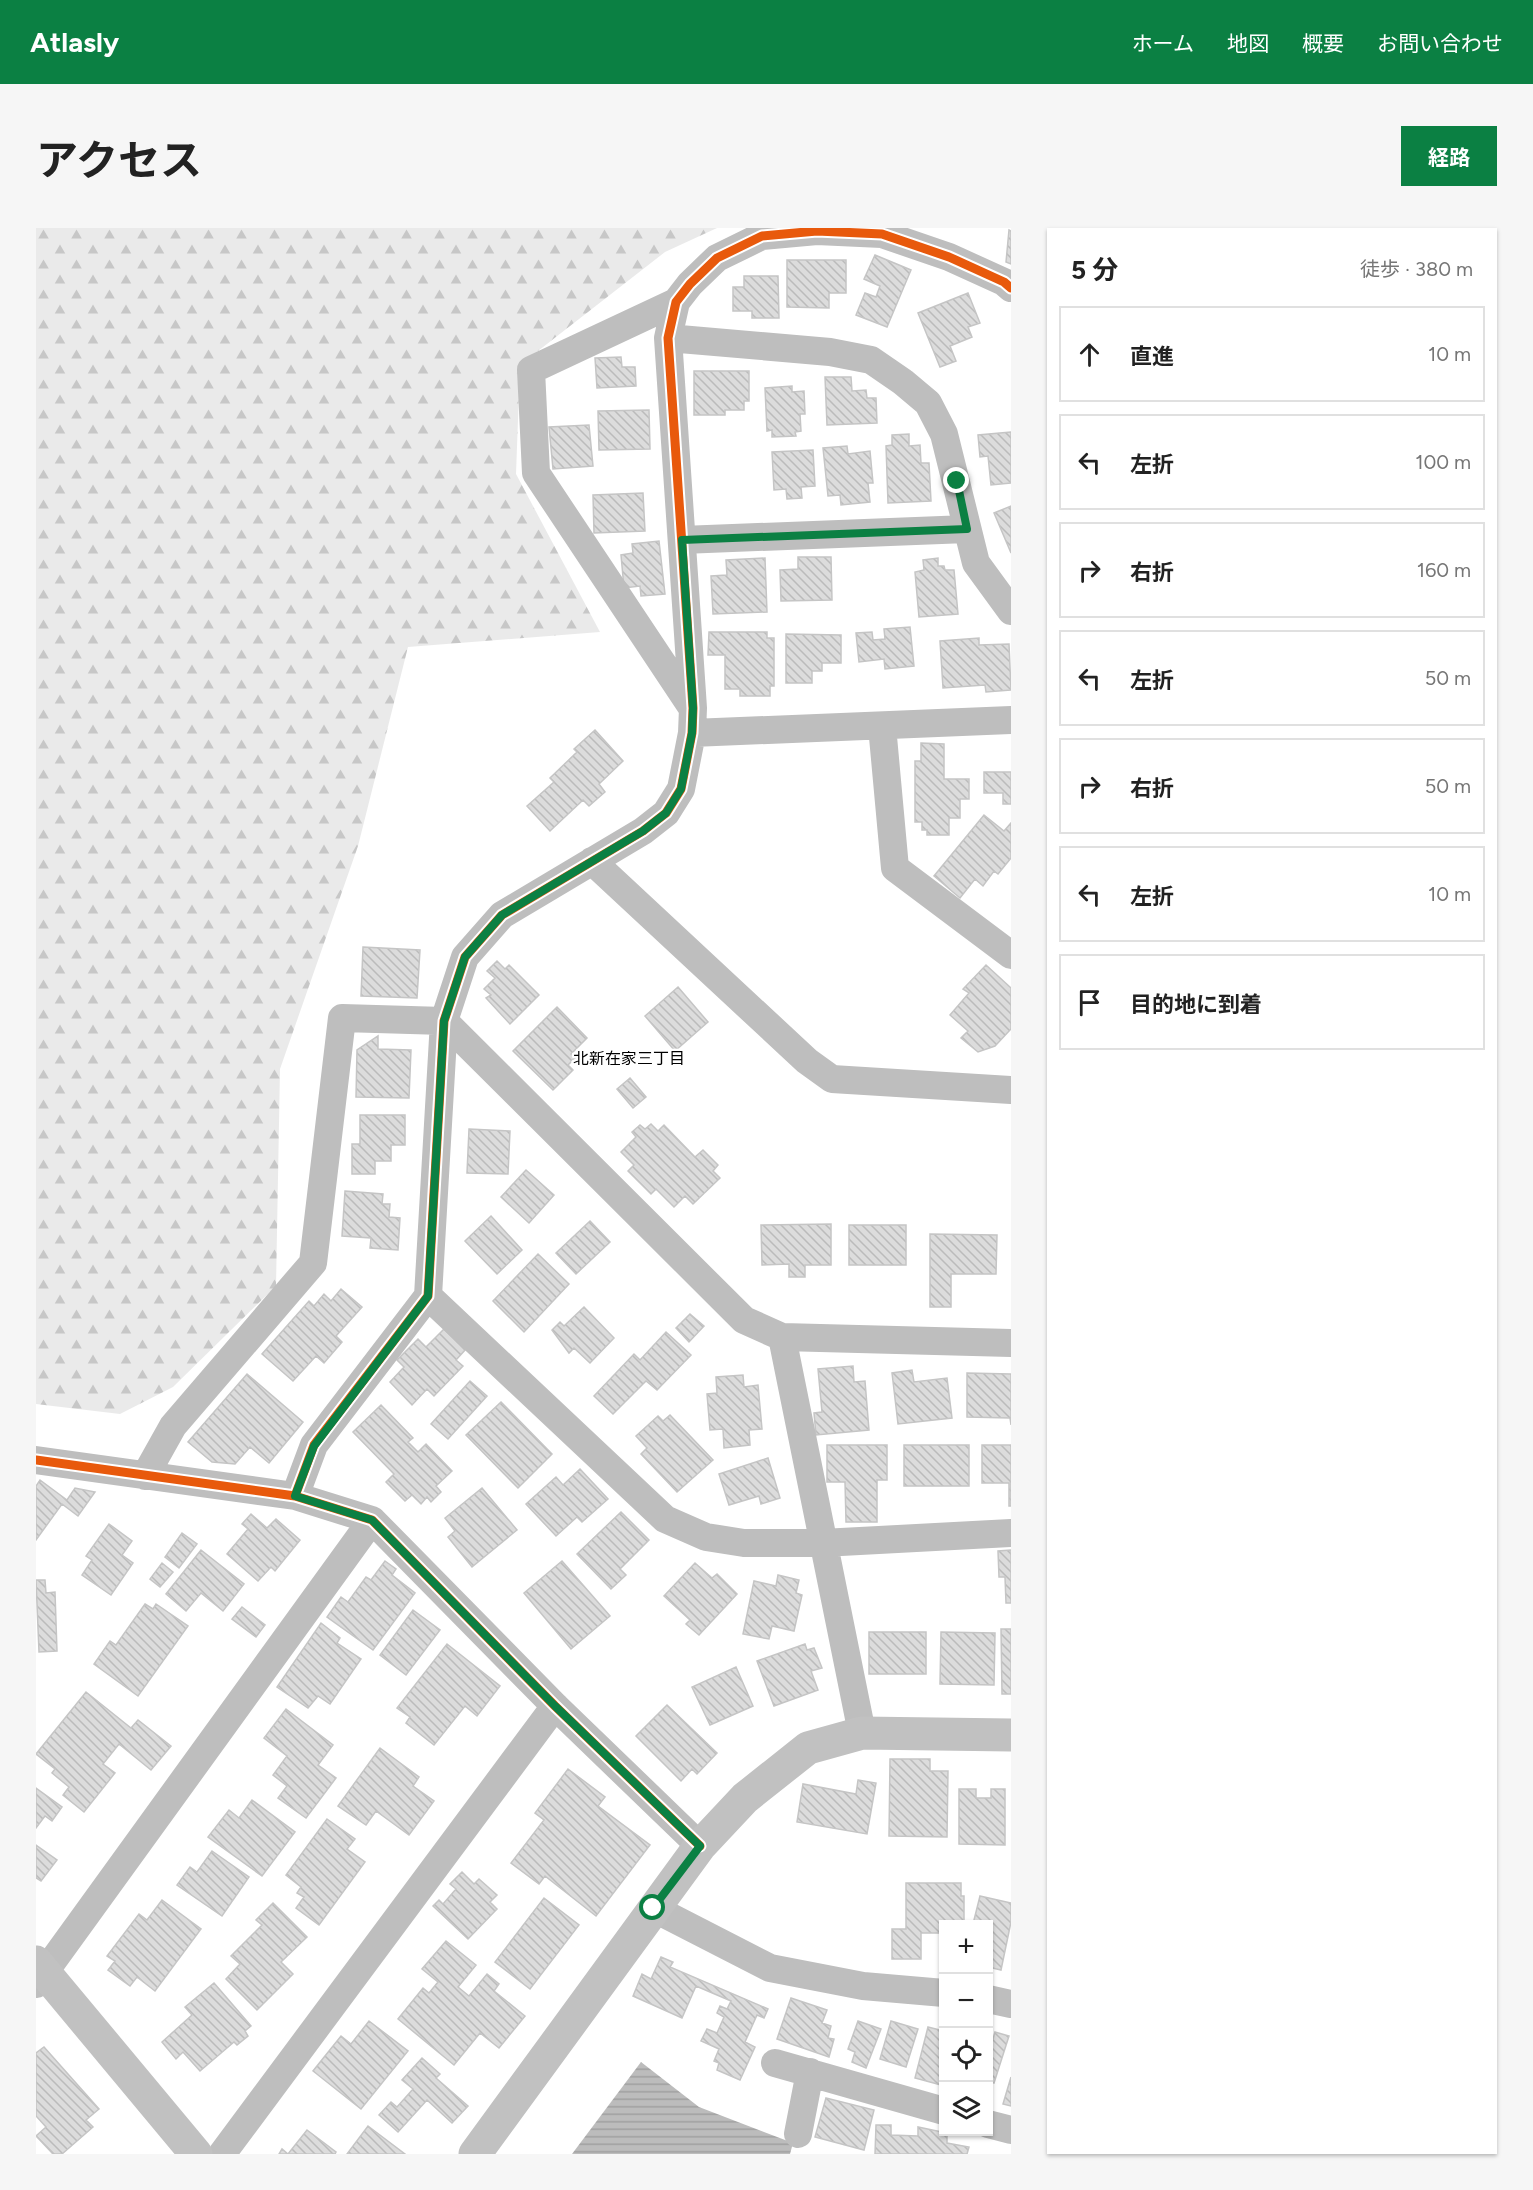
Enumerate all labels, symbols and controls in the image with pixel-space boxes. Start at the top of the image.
text: Atlasly [30,25,119,59]
text: ホーム [1132,31,1194,56]
text: 地図 [1227,31,1269,56]
text: 概要 [1302,31,1344,56]
text: お問い合わせ [1377,31,1503,56]
button: 経路 [1401,126,1497,186]
text: アクセス [36,135,202,186]
text: 5 分 [1071,254,1118,286]
text: 徒歩 · 380 m [1360,257,1473,281]
icon: ahead [1073,338,1106,371]
text: 10 m [1428,342,1471,366]
text: 直進 [1130,343,1174,370]
icon: left [1073,446,1106,479]
text: 100 m [1415,450,1471,474]
text: 左折 [1130,451,1174,478]
route end [943,467,969,493]
icon: right [1073,554,1106,587]
text: 160 m [1417,558,1471,582]
text: 右折 [1130,559,1174,586]
icon: left [1073,662,1106,695]
text: 50 m [1425,666,1471,690]
text: 左折 [1130,667,1174,694]
icon: right [1073,770,1106,803]
text: 50 m [1425,774,1471,798]
text: 右折 [1130,775,1174,802]
icon: left [1073,878,1106,911]
text: 10 m [1428,882,1471,906]
text: 左折 [1130,883,1174,910]
icon: arrive [1073,986,1106,1019]
text: 目的地に到着 [1130,991,1262,1018]
district label: 北新在家三丁目 [573,1049,685,1068]
route start [639,1894,665,1920]
map controls [939,1920,993,2136]
button: + [939,1920,993,1974]
button: − [939,1974,993,2028]
button: locate [939,2028,993,2082]
button: layers [939,2082,993,2136]

